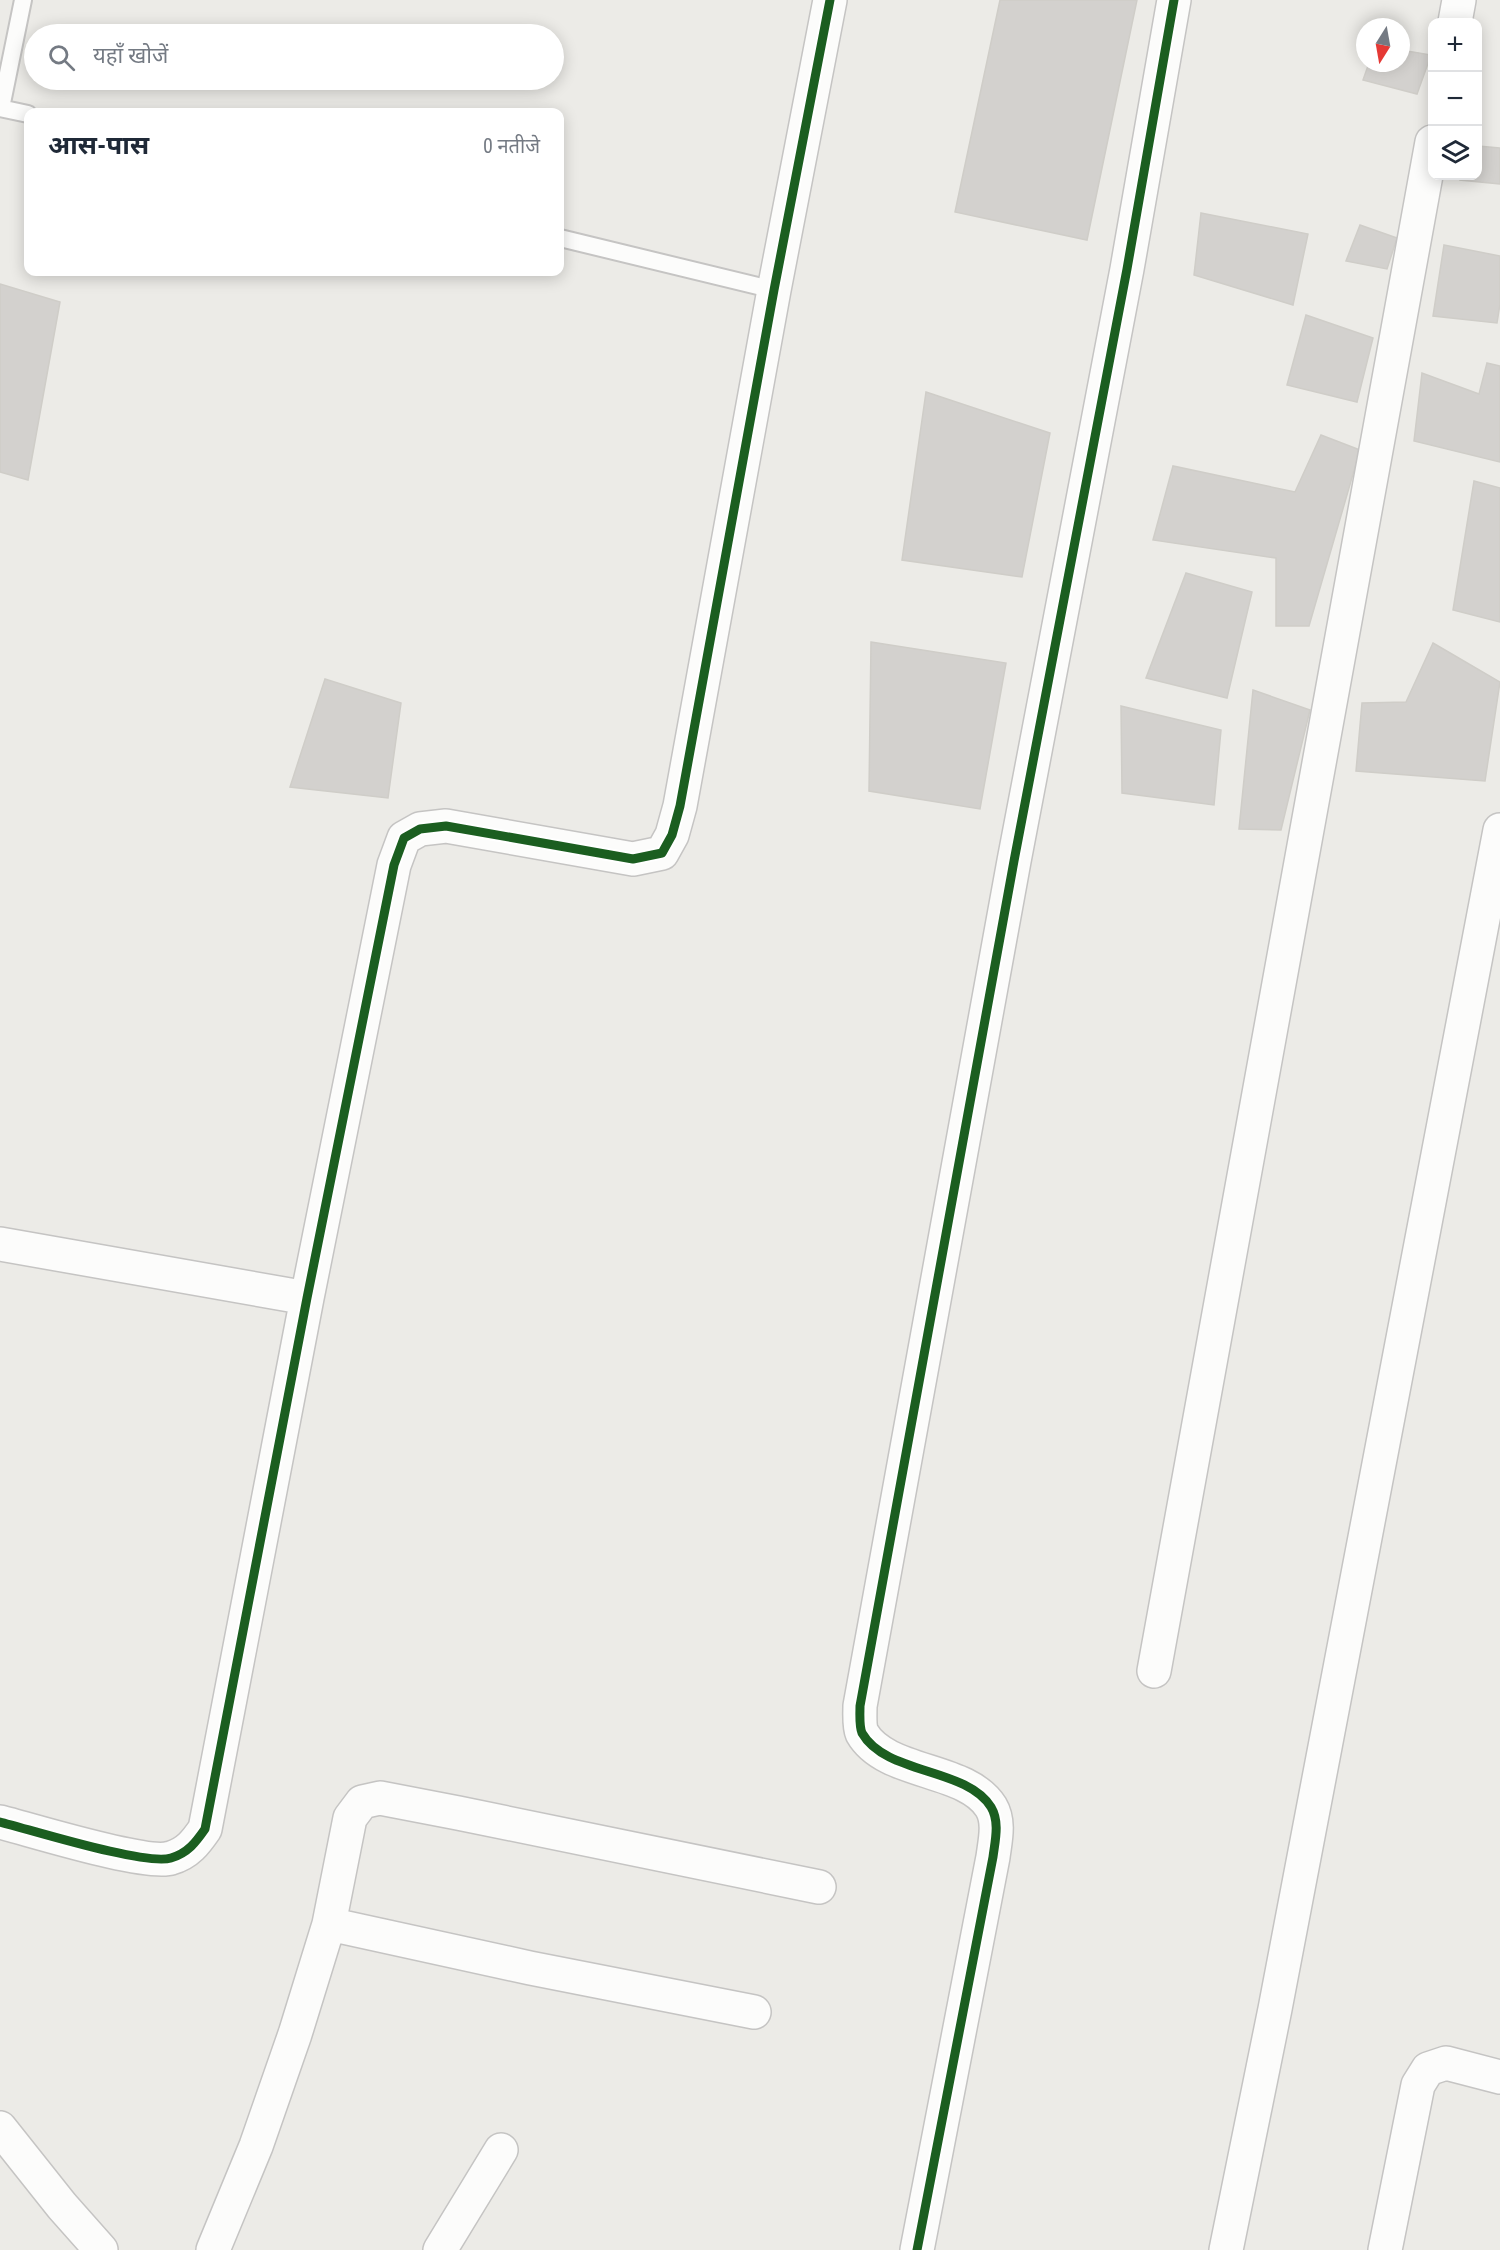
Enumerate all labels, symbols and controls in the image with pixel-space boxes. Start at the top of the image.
north arrow [1356,18,1410,72]
map controls [1428,18,1482,180]
button: + [1428,18,1482,72]
search box [24,24,564,90]
icon: search [45,41,78,74]
text: यहाँ खोजें [93,43,168,68]
button: − [1428,72,1482,126]
button: layers [1428,126,1482,180]
text: आस-पास [48,130,149,160]
text: 0 नतीजे [483,134,540,158]

